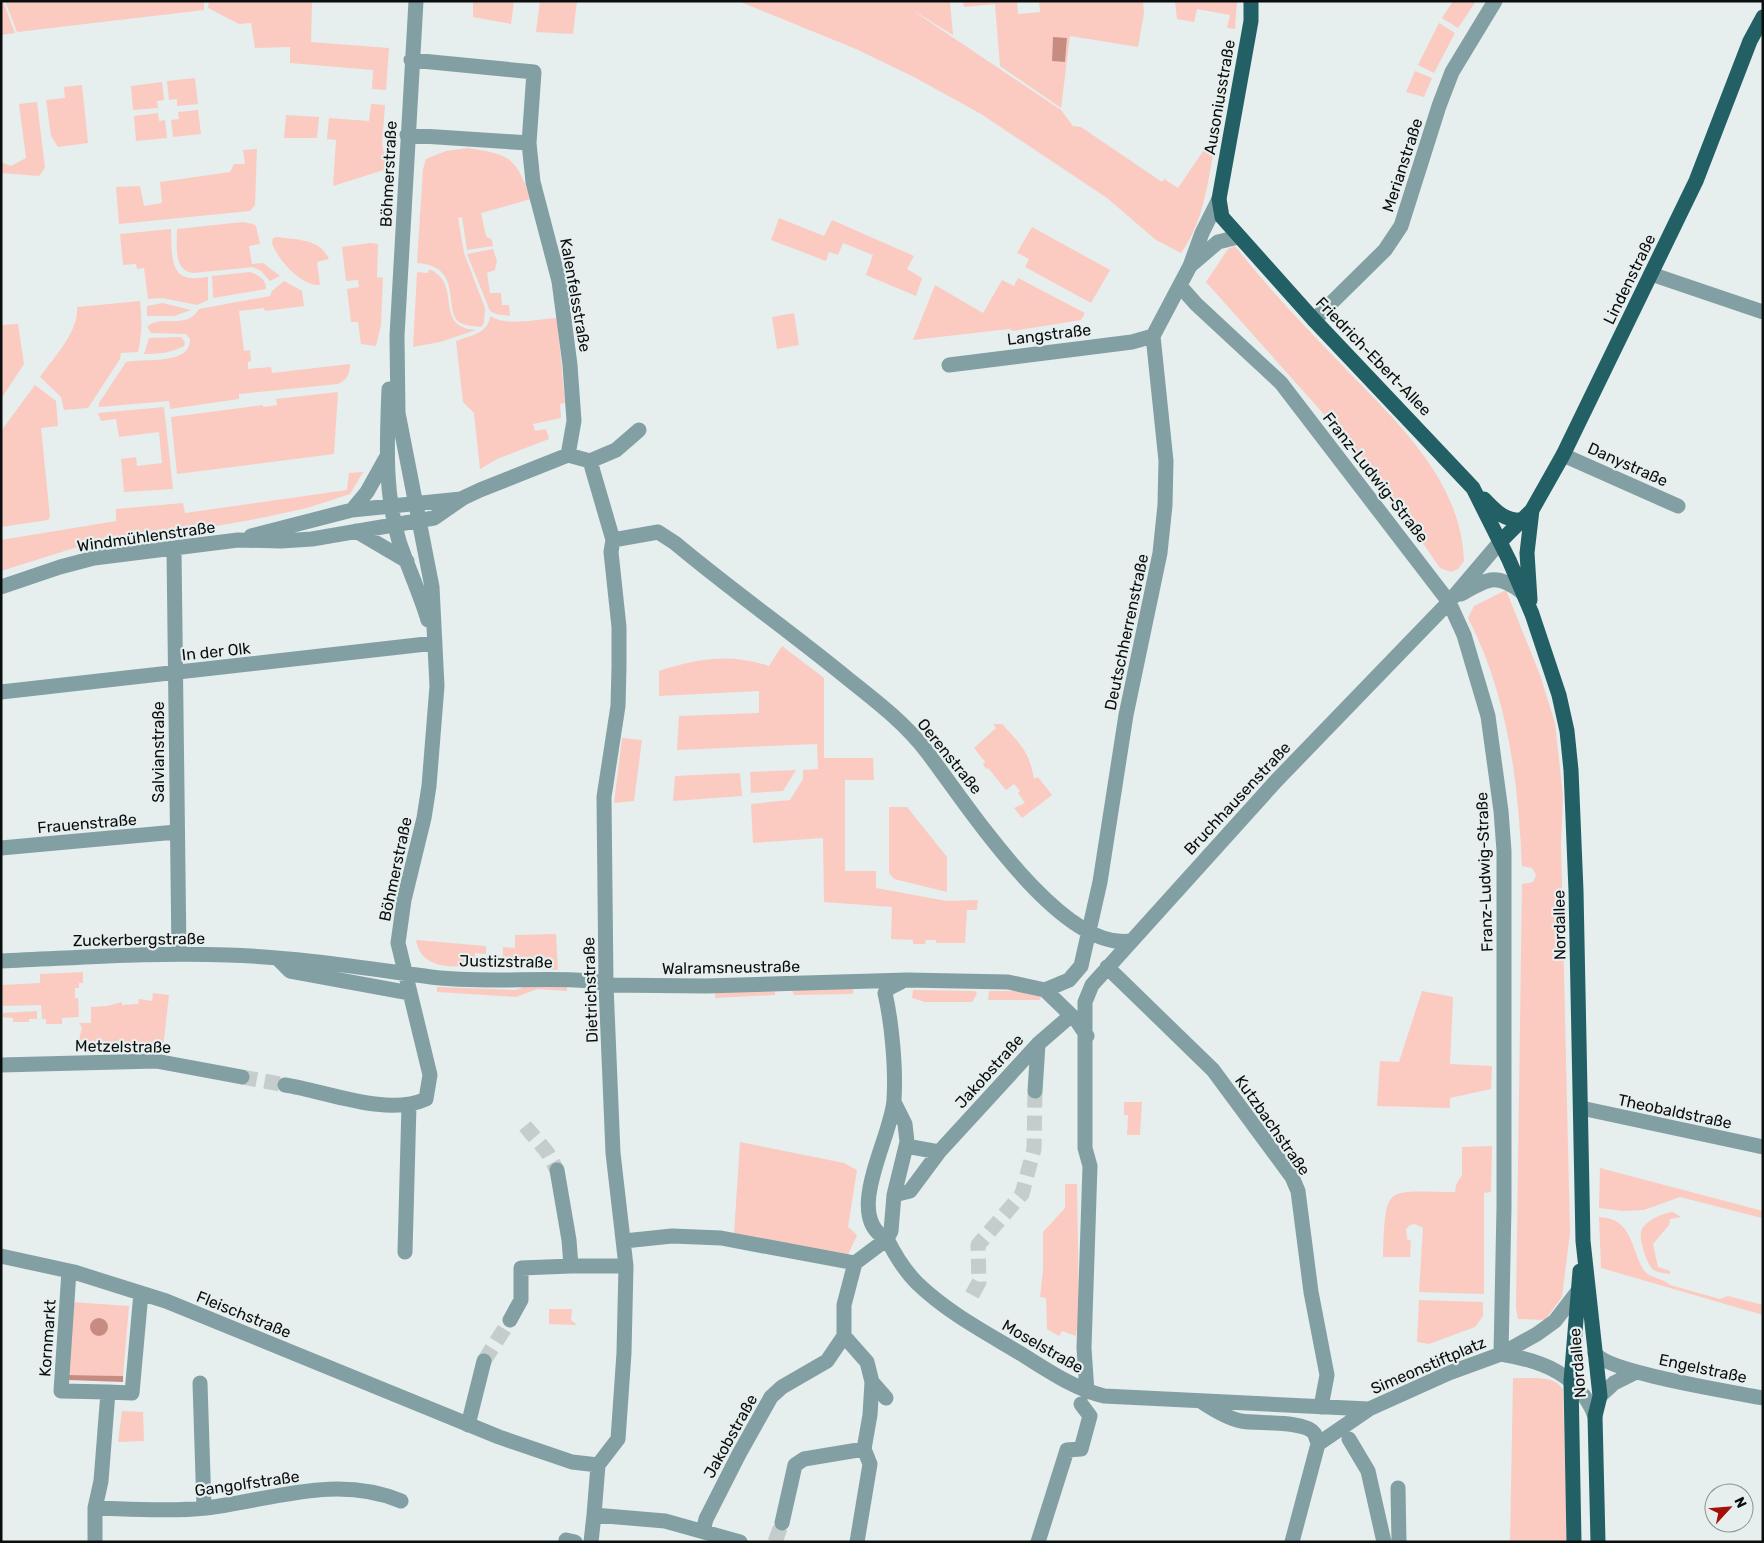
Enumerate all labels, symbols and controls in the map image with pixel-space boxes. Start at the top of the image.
street label: Ausoniusstraße [1200,38,1239,156]
street label: Merianstraße [1378,116,1427,215]
street label: Böhmerstraße [376,120,401,228]
street label: Lindenstraße [1599,231,1660,328]
street label: Kalenfelsstraße [556,237,595,354]
street label: Friedrich-Ebert-Allee [1312,293,1435,420]
street label: Langstraße [1006,320,1092,349]
street label: Franz-Ludwig-Straße [1319,408,1432,546]
street label: Danystraße [1585,438,1671,491]
street label: Windmühlenstraße [76,517,217,556]
street label: Deutschherrenstraße [1101,552,1152,712]
street label: In der Olk [181,638,252,665]
street label: Salvianstraße [149,701,168,803]
street label: Oerenstraße [913,715,986,798]
street label: Bruchhausenstraße [1180,738,1295,859]
street label: Franz-Ludwig-Straße [1472,792,1497,952]
street label: Frauenstraße [37,810,138,837]
street label: Böhmerstraße [375,815,416,923]
street label: Nordallee [1549,890,1570,960]
street label: Zuckerbergstraße [73,929,205,950]
street label: Dietrichstraße [579,937,602,1043]
street label: Justizstraße [459,951,553,972]
street label: Walramsneustraße [662,957,800,978]
street label: Jakobstraße [951,1030,1028,1112]
street label: Metzelstraße [75,1036,171,1057]
street label: Kutzbachstraße [1231,1072,1314,1179]
street label: Theobaldstraße [1616,1090,1734,1133]
street label: Fleischstraße [194,1287,294,1342]
street label: Kornmarkt [35,1299,60,1377]
street label: Moselstraße [999,1316,1087,1377]
street label: Nordallee [1565,1327,1590,1399]
street label: Simeonstiftplatz [1368,1333,1489,1398]
street label: Engelstraße [1657,1350,1749,1387]
street label: Jakobstraße [700,1391,761,1482]
street label: Gangolfstraße [193,1467,301,1500]
north arrow [1704,1483,1754,1533]
text: N [1730,1494,1750,1511]

